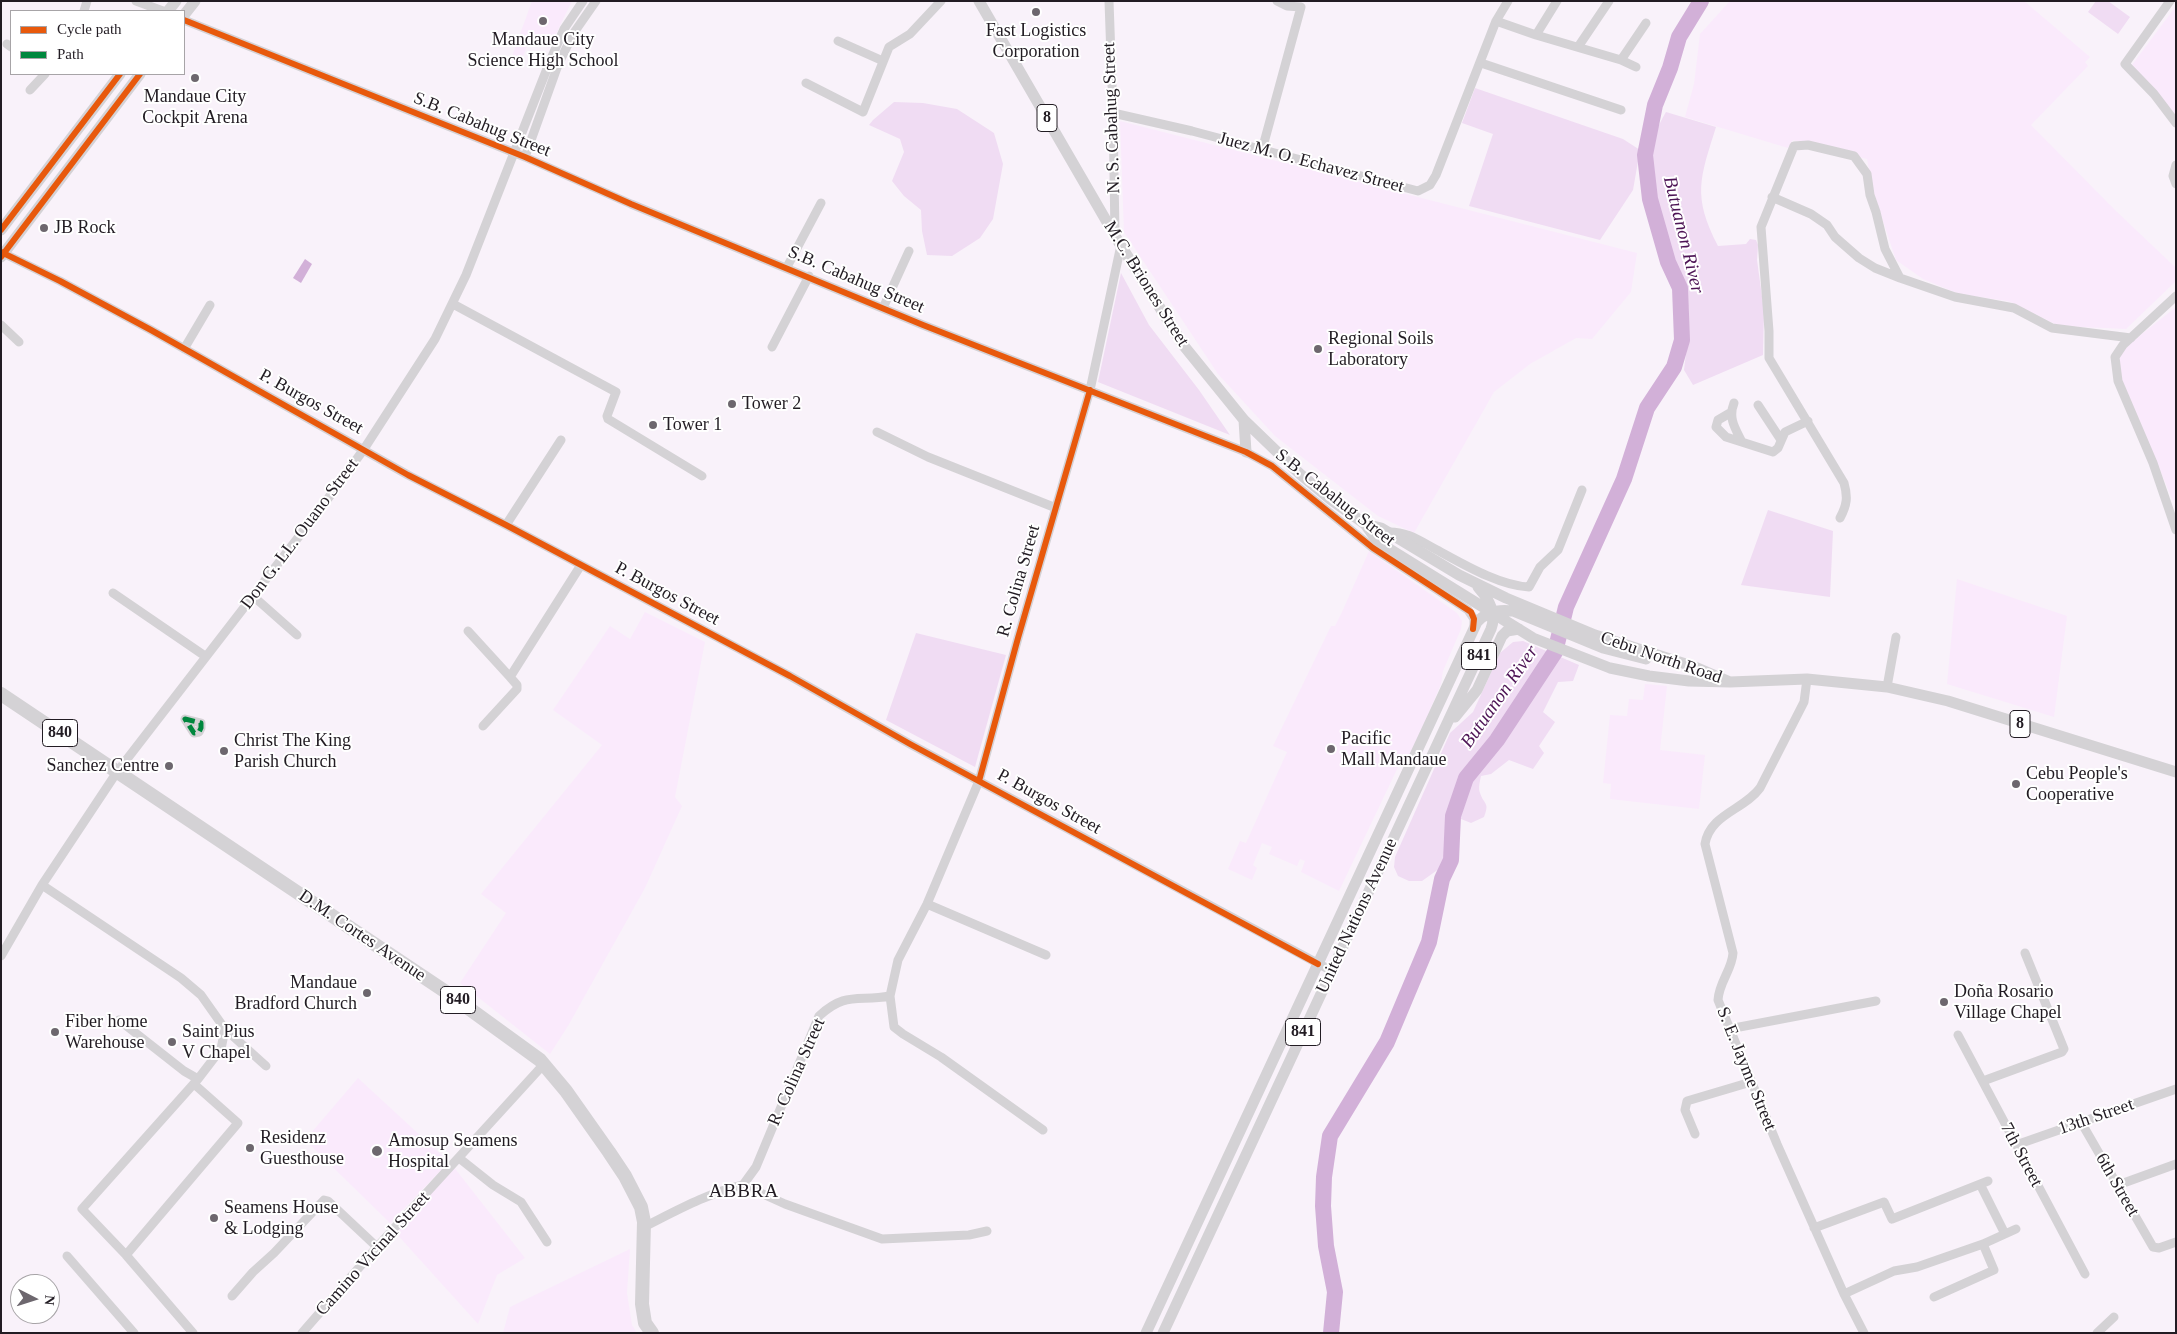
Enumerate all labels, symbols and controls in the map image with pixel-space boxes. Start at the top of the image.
marker: Fast Logistics Corporation [1030,6,1042,18]
legend [10,10,185,75]
marker: Mandaue City Science High School [537,15,549,27]
place label: Fast Logistics Corporation [986,20,1086,62]
text: Cycle path [57,21,122,37]
place label: Mandaue City Science High School [468,29,618,72]
street label: N. S. Cabahug Street [1099,42,1125,194]
text: Path [57,46,84,62]
marker: Mandaue City Cockpit Arena [189,72,201,84]
place label: Mandaue City Cockpit Arena [142,86,248,128]
street label: S.B. Cabahug Street [410,88,554,162]
road number: 8 [1037,105,1057,132]
street label: Juez M. O. Echavez Street [1216,128,1406,198]
water label: Butuanon River [1657,174,1709,296]
place label: JB Rock [54,217,116,239]
street label: M.C. Briones Street [1099,217,1193,351]
marker: JB Rock [38,222,50,234]
street label: S.B. Cabahug Street [785,242,927,318]
place label: Regional Soils Laboratory [1328,328,1434,370]
marker: Regional Soils Laboratory [1312,343,1324,355]
street label: P. Burgos Street [255,365,367,439]
place label: Tower 2 [742,393,801,415]
marker: Tower 2 [726,398,738,410]
place label: Tower 1 [663,414,722,436]
marker: Tower 1 [647,419,659,431]
street label: S.B. Cabahug Street [1271,445,1399,551]
street label: Don G. LL. Ouano Street [236,454,364,614]
street label: R. Colina Street [993,523,1045,639]
street label: P. Burgos Street [611,557,723,631]
street label: Cebu North Road [1597,627,1725,689]
water label: Butuanon River [1456,641,1544,753]
road number: 841 [1462,642,1496,669]
road number: 8 [2010,711,2030,738]
road number: 840 [42,720,78,746]
place label: Pacific Mall Mandaue [1341,728,1446,771]
place label: Christ The King Parish Church [234,730,351,772]
marker: Pacific Mall Mandaue [1325,743,1337,755]
marker: Christ The King Parish Church [218,745,230,757]
place label: Sanchez Centre [47,755,159,777]
marker: Sanchez Centre [163,760,175,772]
place label: Cebu People's Cooperative [2026,763,2128,806]
street label: P. Burgos Street [993,765,1105,839]
marker: Cebu People's Cooperative [2010,778,2022,790]
street label: United Nations Avenue [1312,835,1402,997]
street label: D.M. Cortes Avenue [294,885,430,987]
place label: Mandaue Bradford Church [235,972,357,1014]
place label: Doña Rosario Village Chapel [1954,981,2061,1024]
road number: 840 [440,986,476,1014]
marker: Mandaue Bradford Church [361,987,373,999]
marker: Doña Rosario Village Chapel [1938,996,1950,1008]
street label: S. E. Jayme Street [1711,1004,1781,1134]
place label: Fiber home Warehouse [65,1011,147,1054]
street label: R. Colina Street [764,1015,830,1129]
road number: 841 [1286,1019,1320,1046]
place label: Saint Pius V Chapel [182,1021,255,1064]
marker: Fiber home Warehouse [49,1026,61,1038]
marker: Saint Pius V Chapel [166,1036,178,1048]
street label: 13th Street [2055,1094,2137,1140]
street label: 7th Street [1995,1119,2047,1191]
place label: Residenz Guesthouse [260,1127,344,1170]
place label: Amosup Seamens Hospital [388,1130,517,1172]
marker: Residenz Guesthouse [244,1142,256,1154]
marker: Amosup Seamens Hospital [370,1144,384,1158]
street label: 6th Street [2090,1150,2144,1220]
district label: ABBRA [708,1181,780,1203]
street label: Camino Vicinal Street [311,1187,435,1321]
place label: Seamens House & Lodging [224,1197,338,1240]
marker: Seamens House & Lodging [208,1212,220,1224]
north arrow [10,1274,60,1324]
text: N [42,1295,57,1306]

